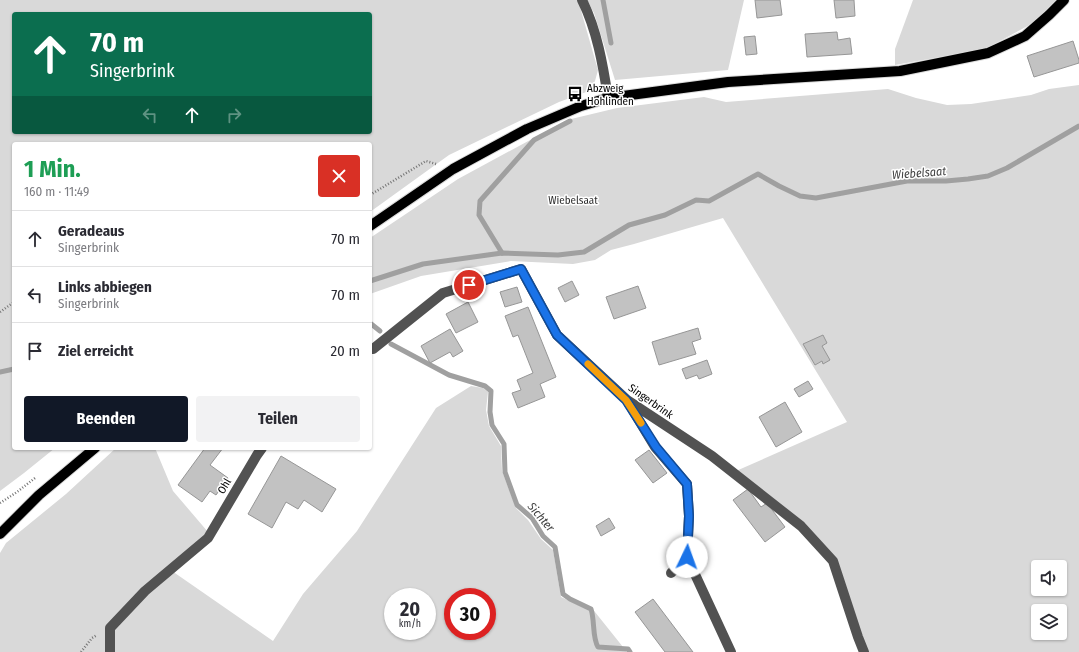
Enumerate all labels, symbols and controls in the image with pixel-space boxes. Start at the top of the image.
text: 70 m [90,26,144,59]
icon: ahead [24,28,76,80]
text: Singerbrink [90,60,175,82]
place label: Abzweig Hohlinden [587,82,634,108]
bus stop icon: Abzweig Hohlinden [566,85,584,103]
icon: left [139,104,161,126]
icon: ahead [181,104,203,126]
icon: right [223,104,245,126]
text: 1 Min. [24,155,81,183]
button: close [318,155,360,197]
water label: Wiebelsaat [891,164,947,182]
text: 160 m · 11:49 [24,184,89,199]
park label: Wiebelsaat [548,194,598,207]
text: Geradeaus [58,222,124,240]
icon: ahead [24,228,46,250]
text: 70 m [331,230,360,248]
text: Singerbrink [58,240,119,255]
pin [452,268,486,302]
icon: arrive [458,274,480,296]
text: Links abbiegen [58,278,152,296]
icon: left [24,284,46,306]
text: 70 m [331,286,360,304]
text: Singerbrink [58,296,119,311]
icon: arrive [24,340,46,362]
text: Ziel erreicht [58,342,133,360]
text: 20 m [331,342,360,360]
street label: Singerbrink [626,381,676,422]
button: Beenden [24,396,188,442]
button: Teilen [196,396,360,442]
street label: Ohl [215,476,234,496]
water label: Sichter [524,499,558,535]
position arrow [666,536,708,578]
map controls [1031,560,1067,640]
button: sound [1031,560,1067,596]
speed limit sign: 30 [444,588,496,640]
text: 20 [400,597,420,621]
button: layers [1031,604,1067,640]
text: km/h [399,618,421,630]

